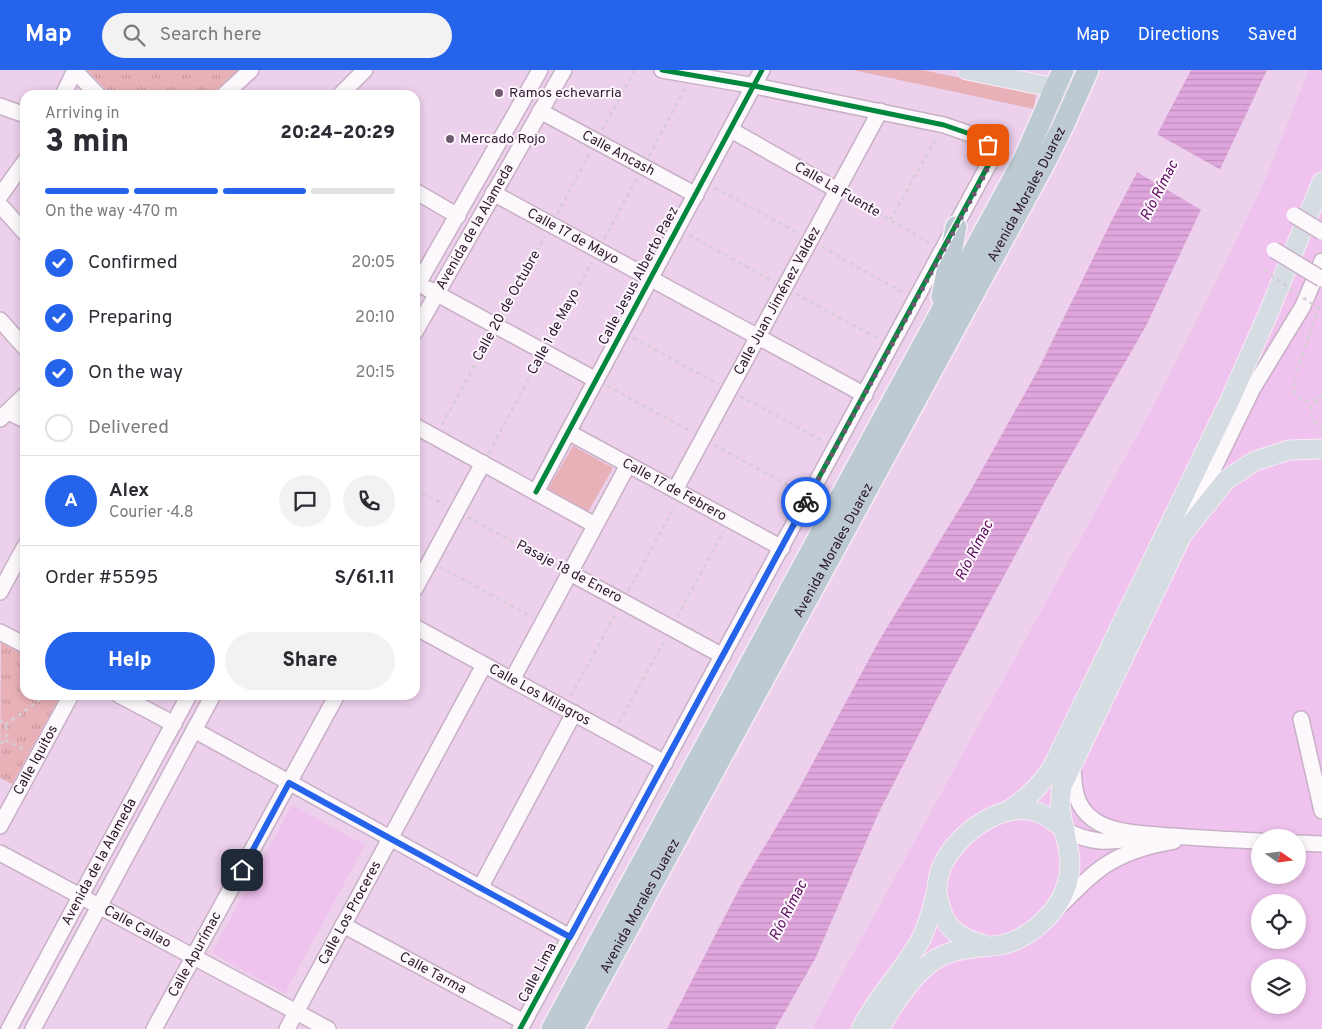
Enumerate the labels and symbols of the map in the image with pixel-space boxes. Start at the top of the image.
place label: Ramos echevarria [509,85,622,102]
marker: Ramos echevarria [493,87,505,99]
pin [967,124,1009,166]
street label: Avenida Morales Duarez [984,124,1070,265]
street label: Calle Ancash [579,127,658,180]
place label: Mercado Rojo [460,131,546,148]
marker: Mercado Rojo [444,133,456,145]
water label: Río Rímac [1137,157,1184,224]
street label: Calle La Fuente [791,159,883,221]
street label: Avenida de la Alameda [432,161,517,293]
street label: Calle Jesus Alberto Paez [595,204,683,348]
street label: Calle 17 de Mayo [524,205,622,268]
street label: Calle Juan Jiménez Valdez [730,224,824,378]
street label: Calle 20 de Octubre [469,248,545,364]
street label: Calle 1 de Mayo [524,286,584,378]
street label: Calle 17 de Febrero [619,454,730,525]
courier [781,477,831,527]
street label: Avenida Morales Duarez [790,480,877,621]
water label: Río Rímac [952,517,999,584]
street label: Pasaje 18 de Enero [513,537,625,607]
street label: Calle Los Milagros [486,660,594,729]
street label: Calle Iquitos [10,722,62,798]
street label: Avenida de la Alameda [58,795,140,928]
north arrow [1251,829,1306,884]
street label: Avenida Morales Duarez [596,836,683,976]
pin [221,849,263,891]
street label: Calle Los Proceres [315,858,385,968]
water label: Río Rímac [766,877,813,944]
street label: Calle Callao [101,902,174,952]
street label: Calle Apurímac [165,909,225,1000]
street label: Calle Lima [515,940,561,1006]
street label: Calle Tarma [396,948,469,998]

